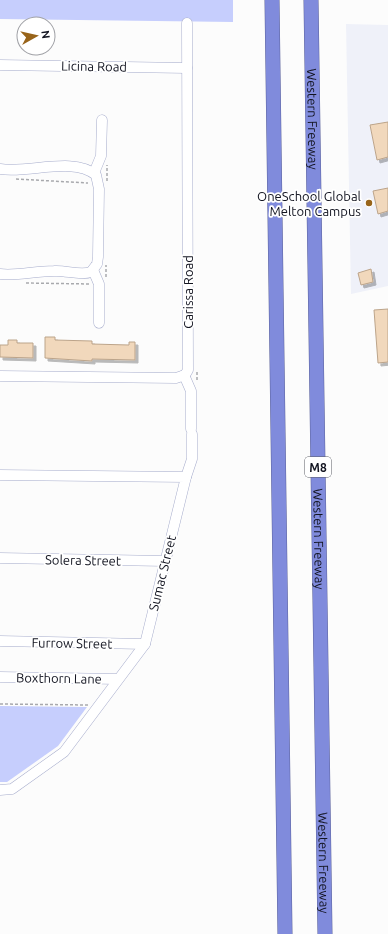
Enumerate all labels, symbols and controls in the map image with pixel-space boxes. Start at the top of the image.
north arrow [16,16,56,56]
text: N [39,30,52,40]
street label: Licina Road [61,58,127,74]
street label: Western Freeway [305,68,321,170]
place label: OneSchool Global Melton Campus [257,189,362,218]
marker: OneSchool Global Melton Campus [364,198,374,208]
street label: Carissa Road [181,255,195,329]
road number: M8 [305,457,331,477]
street label: Western Freeway [311,488,327,590]
street label: Sumac Street [146,534,178,612]
street label: Solera Street [45,552,121,568]
street label: Furrow Street [31,635,113,651]
street label: Boxthorn Lane [16,670,102,686]
street label: Western Freeway [316,812,332,914]

